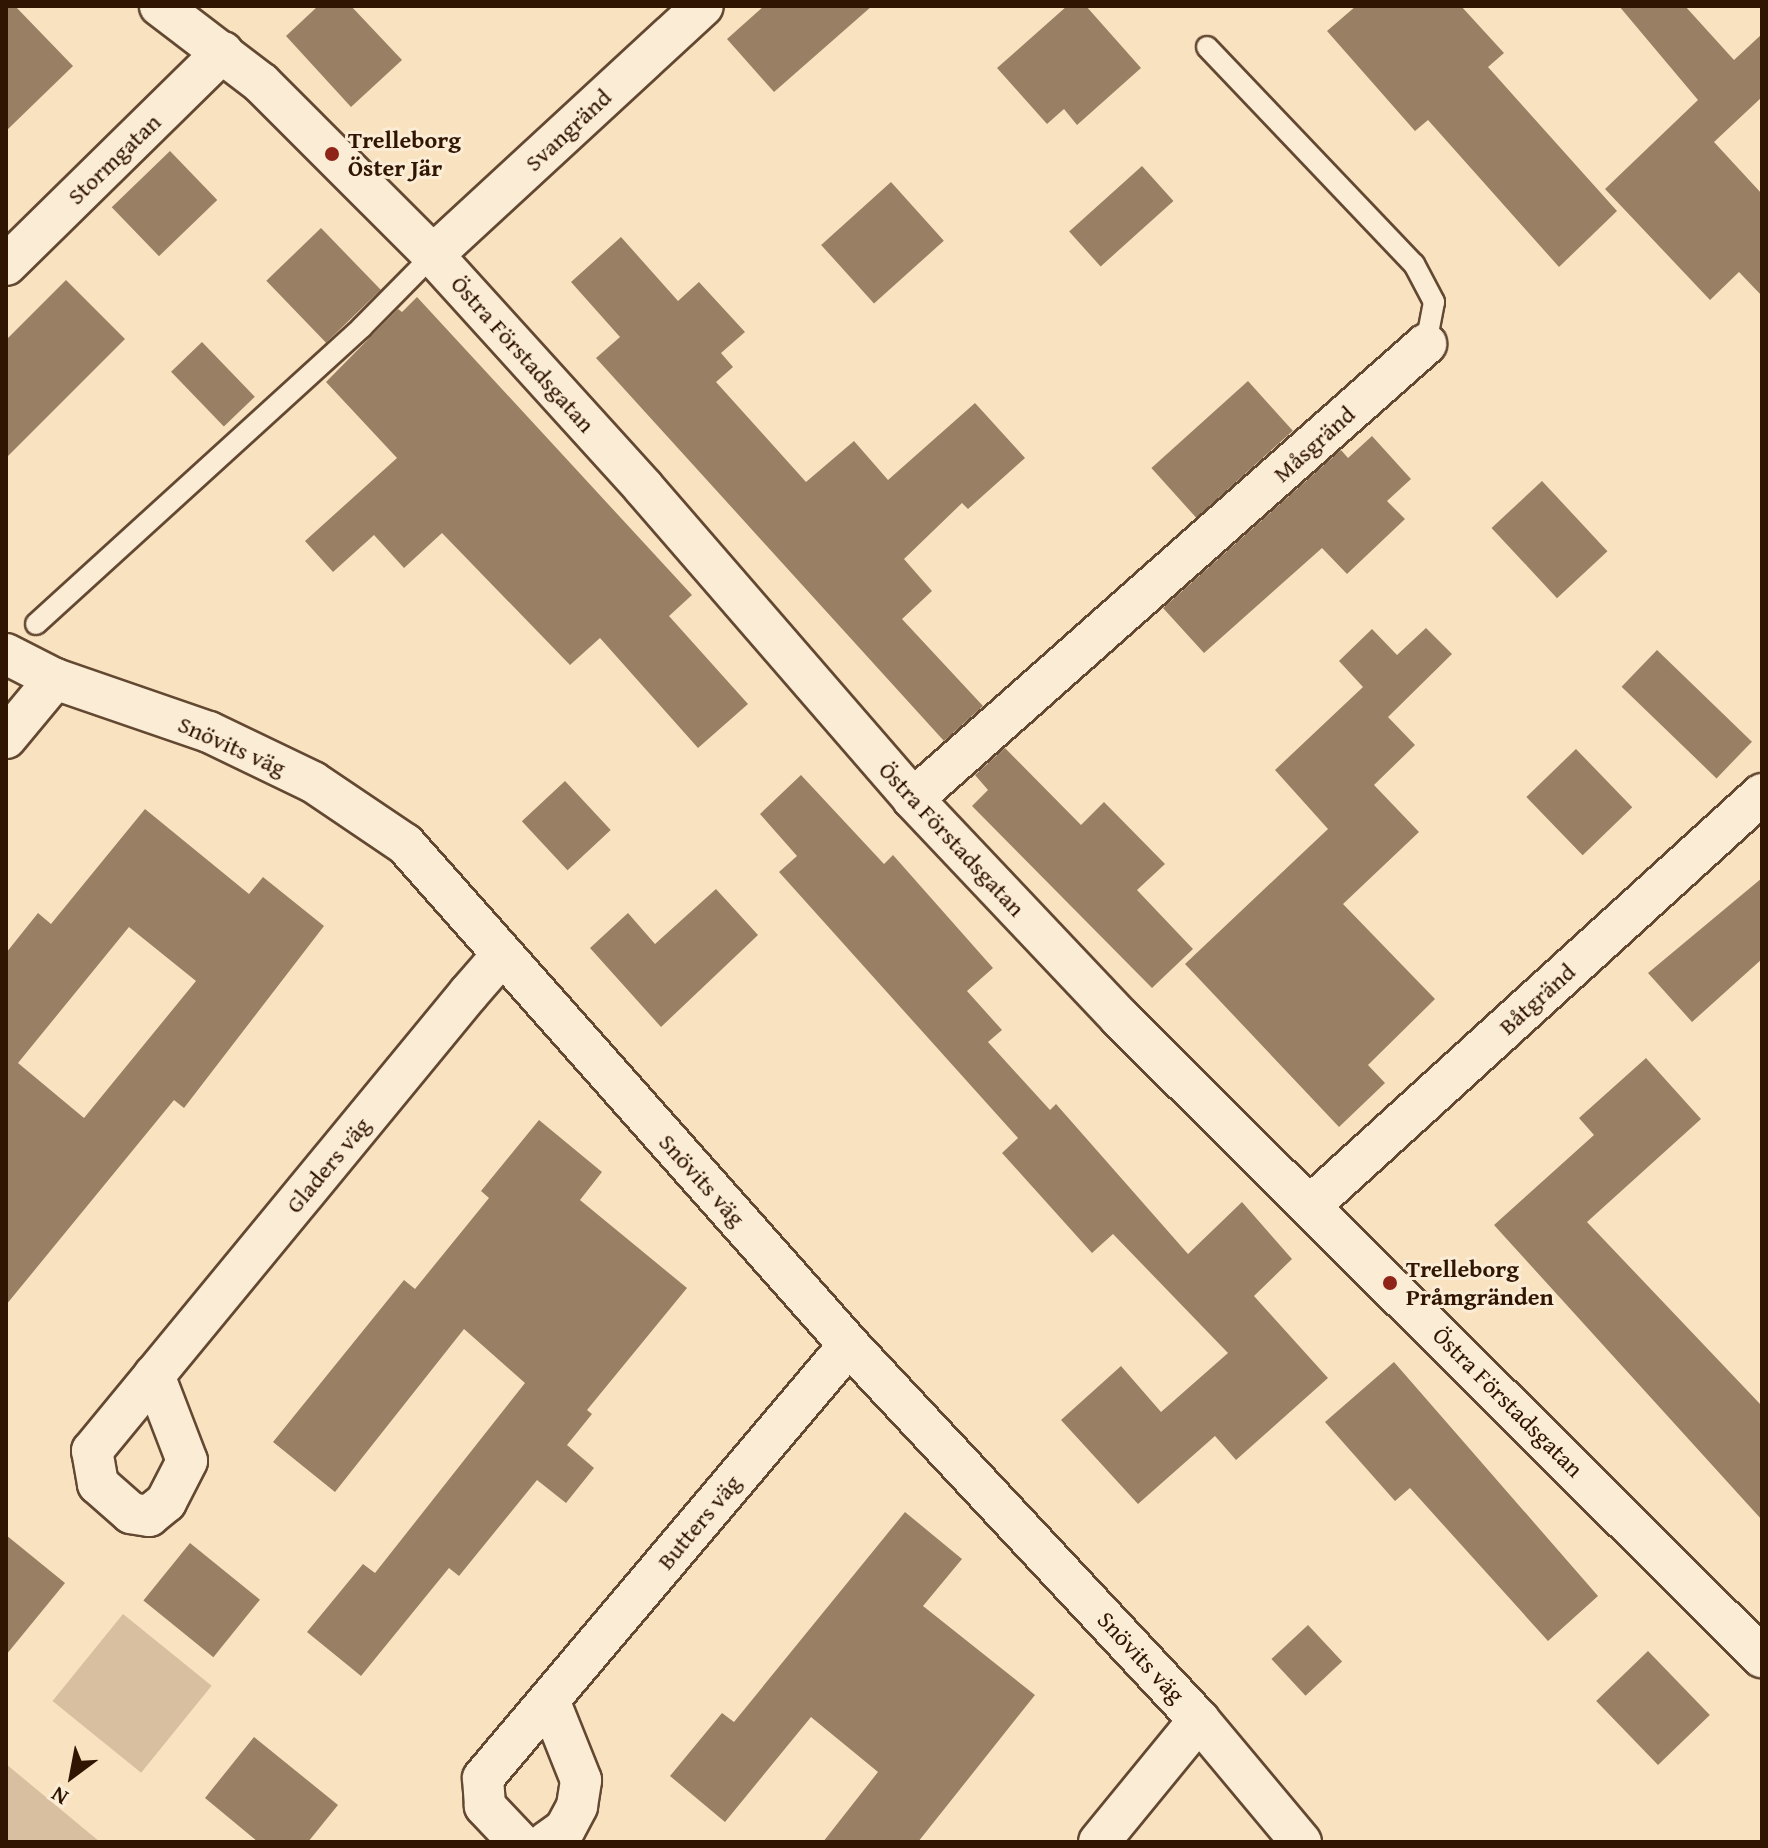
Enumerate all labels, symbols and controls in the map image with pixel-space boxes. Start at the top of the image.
street label: Svangränd [519,83,617,177]
street label: Stormgatan [61,107,167,211]
place label: Trelleborg Öster Jär [348,126,461,182]
marker: Trelleborg Öster Jär [323,145,341,163]
street label: Östra Förstadsgatan [445,270,601,438]
street label: Måsgränd [1267,400,1361,488]
street label: Snövits väg [174,710,290,782]
street label: Östra Förstadsgatan [873,756,1031,922]
street label: Båtgränd [1493,957,1581,1041]
street label: Gladers väg [280,1111,376,1219]
street label: Snövits väg [653,1128,751,1232]
place label: Trelleborg Pråmgränden [1406,1255,1554,1311]
marker: Trelleborg Pråmgränden [1381,1274,1399,1292]
street label: Östra Förstadsgatan [1427,1321,1589,1483]
street label: Butters väg [651,1469,747,1575]
street label: Snövits väg [1091,1605,1191,1709]
north arrow [32,1736,112,1816]
text: N [45,1779,74,1814]

